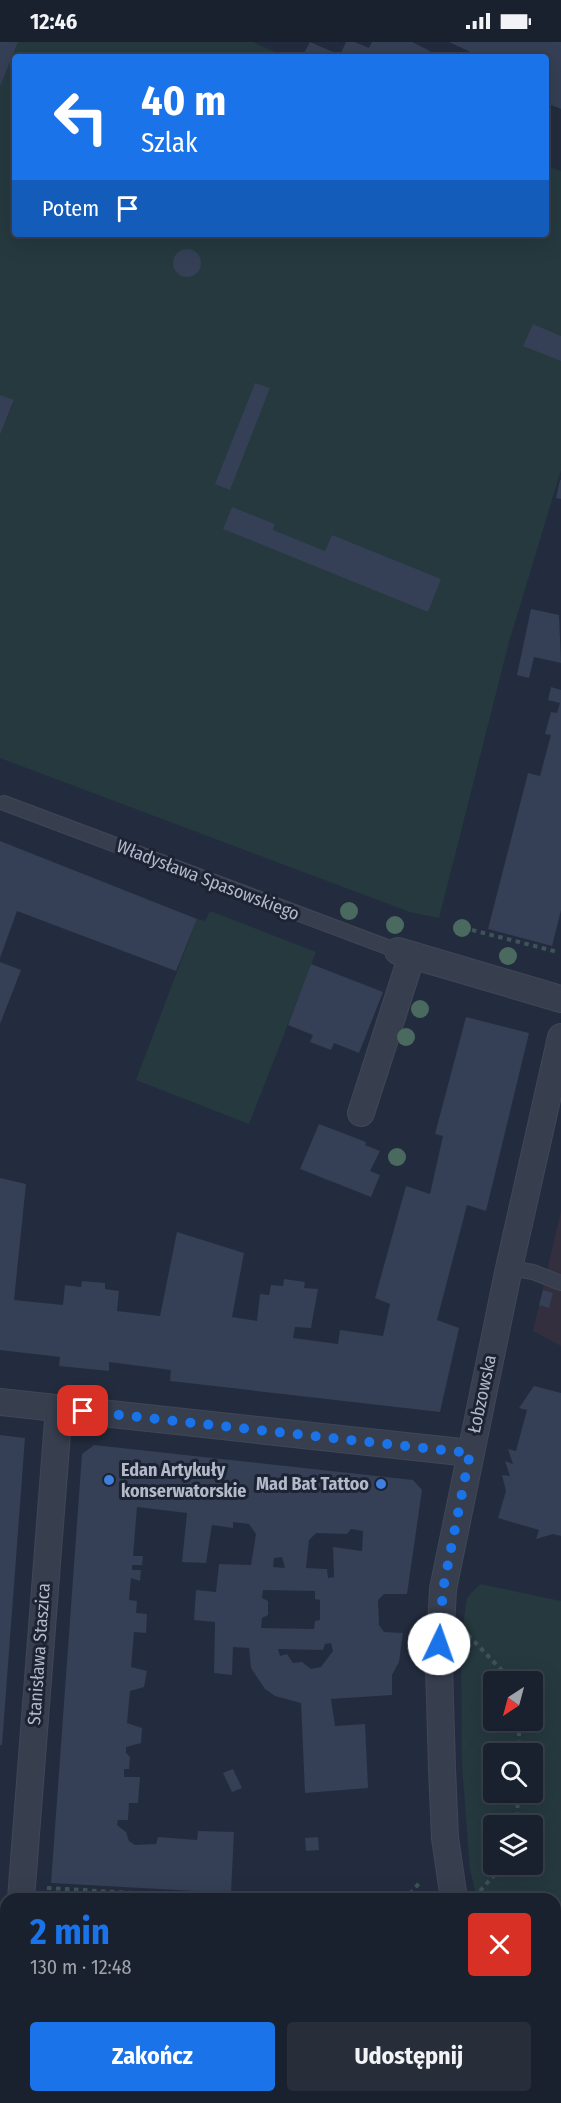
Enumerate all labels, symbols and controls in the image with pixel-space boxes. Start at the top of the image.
text: 12:46 [30,8,77,35]
text: 40 m [141,76,226,126]
icon: left [42,78,120,156]
text: Szlak [141,127,198,159]
icon: arrive [111,192,144,225]
text: Potem [42,195,99,222]
street label: Władysława Spasowskiego [114,835,302,925]
street label: Łobzowska [463,1353,501,1435]
pin [57,1385,108,1436]
icon: arrive [66,1394,99,1427]
place label: Edan Artykuły konserwatorskie [121,1459,246,1502]
marker: Edan Artykuły konserwatorskie [102,1473,116,1487]
place label: Mad Bat Tattoo [256,1473,369,1495]
marker: Mad Bat Tattoo [374,1477,388,1491]
street label: Stanisława Staszica [23,1582,55,1726]
position arrow [407,1612,471,1676]
north arrow [483,1671,543,1731]
map controls [483,1671,543,1875]
button: search [483,1743,543,1803]
button: layers [483,1815,543,1875]
text: 2 min [30,1910,110,1954]
button: close [468,1913,531,1976]
text: 130 m · 12:48 [30,1955,131,1979]
button: Zakończ [30,2022,275,2091]
button: Udostępnij [287,2022,531,2091]

